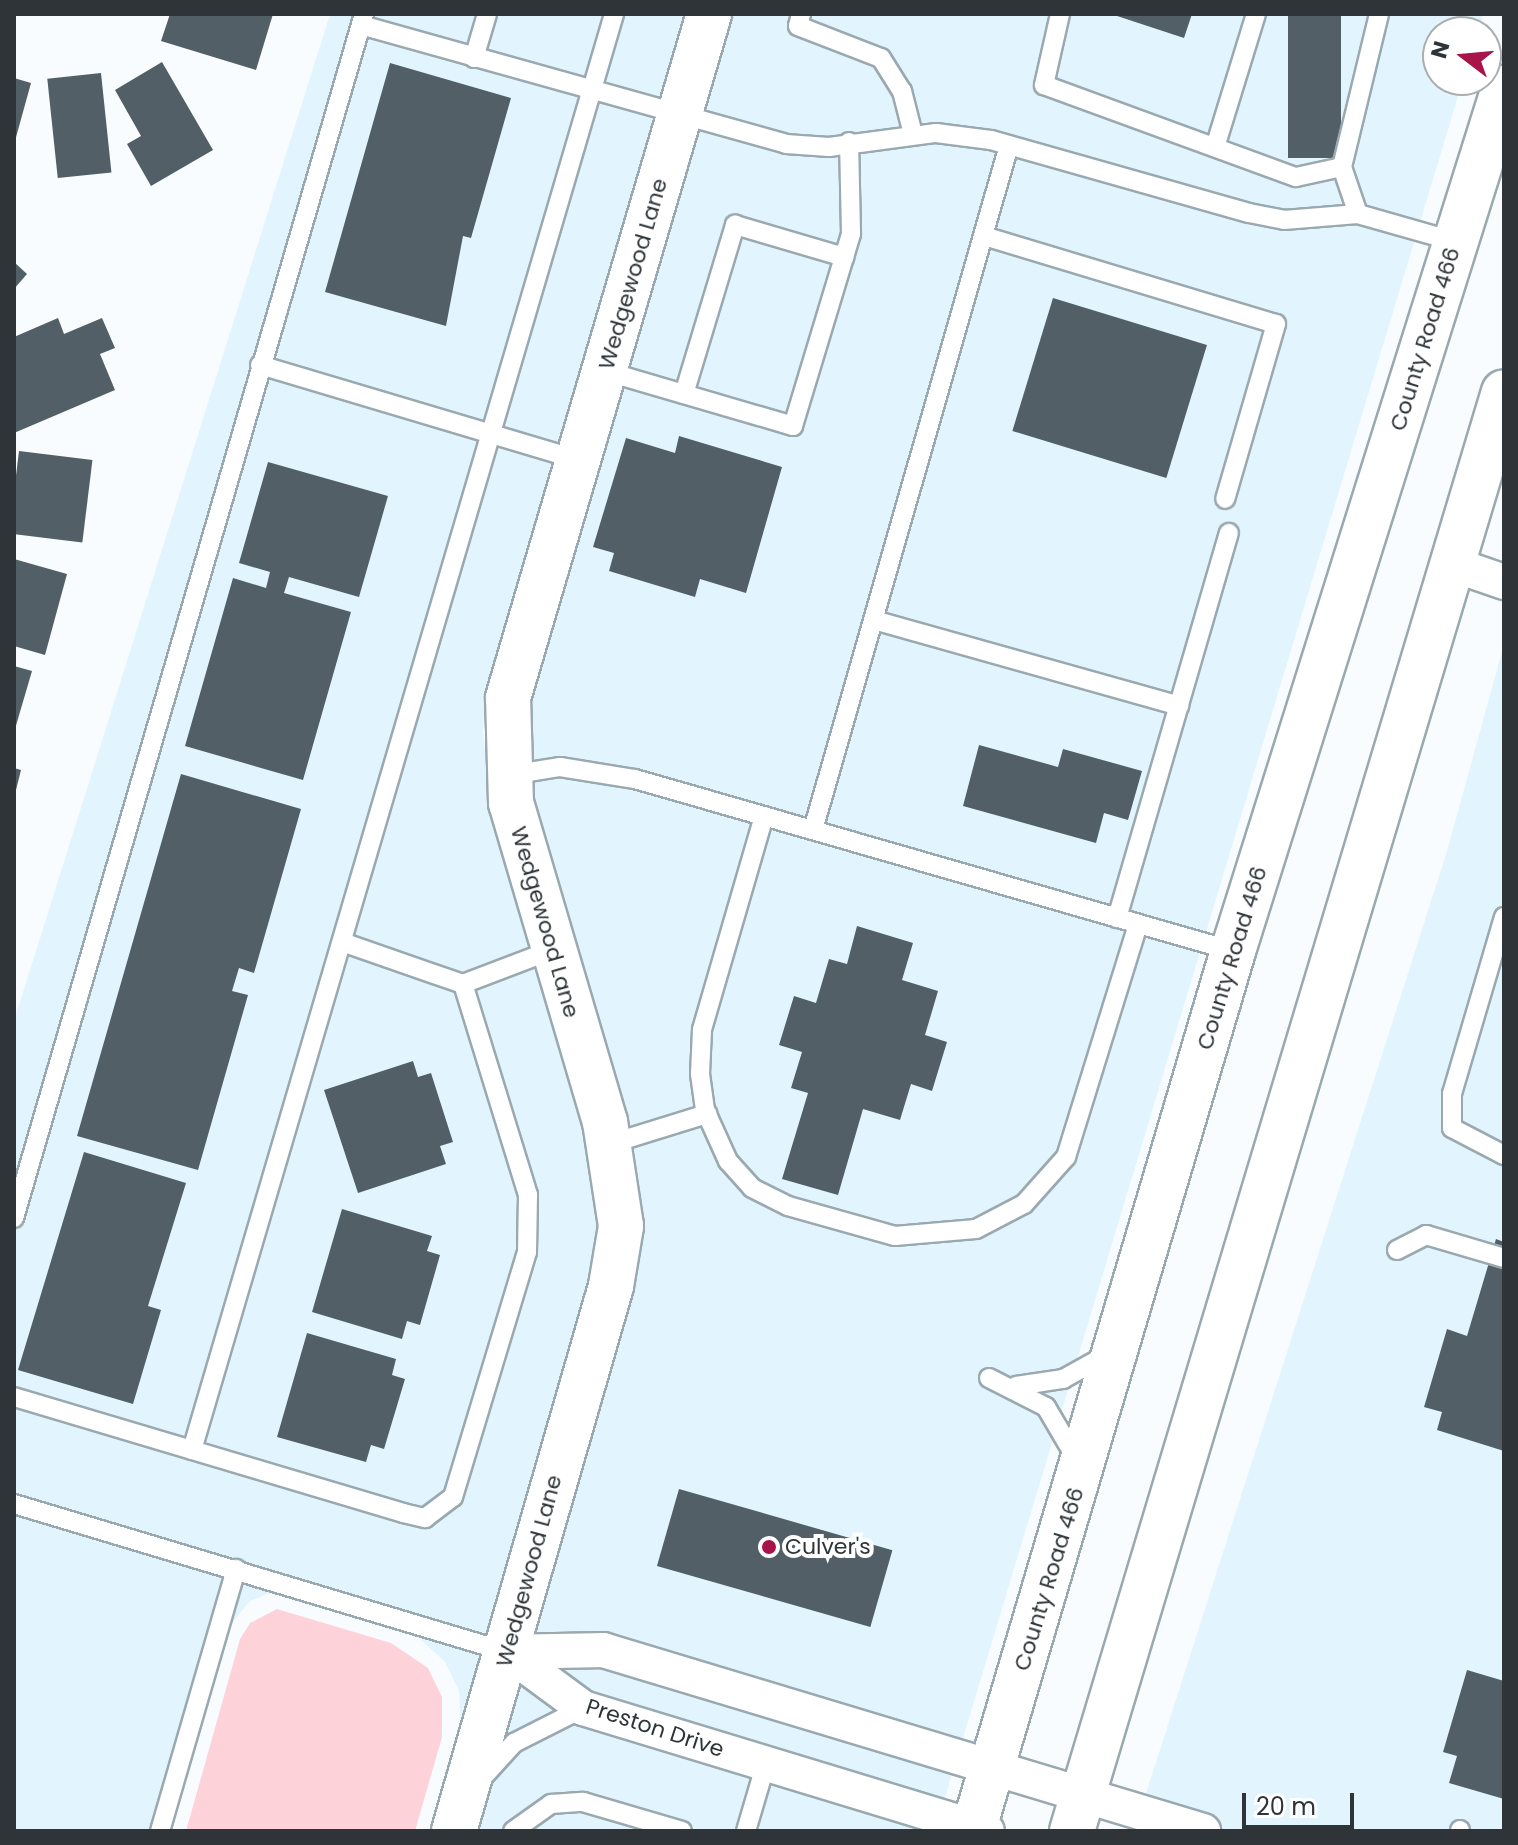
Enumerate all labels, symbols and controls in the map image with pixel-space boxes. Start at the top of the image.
north arrow [1422,16,1502,96]
text: N [1423,38,1458,62]
street label: Wedgewood Lane [593,175,673,373]
street label: County Road 466 [1385,244,1465,434]
street label: Wedgewood Lane [505,823,585,1021]
street label: County Road 466 [1192,863,1272,1053]
street label: Wedgewood Lane [491,1472,567,1670]
street label: County Road 466 [1009,1484,1089,1674]
place label: Culver's [785,1534,871,1560]
marker: Culver's [760,1538,778,1556]
street label: Preston Drive [583,1693,727,1763]
scale bar [1246,1777,1358,1827]
text: 20 m [1256,1790,1316,1823]

